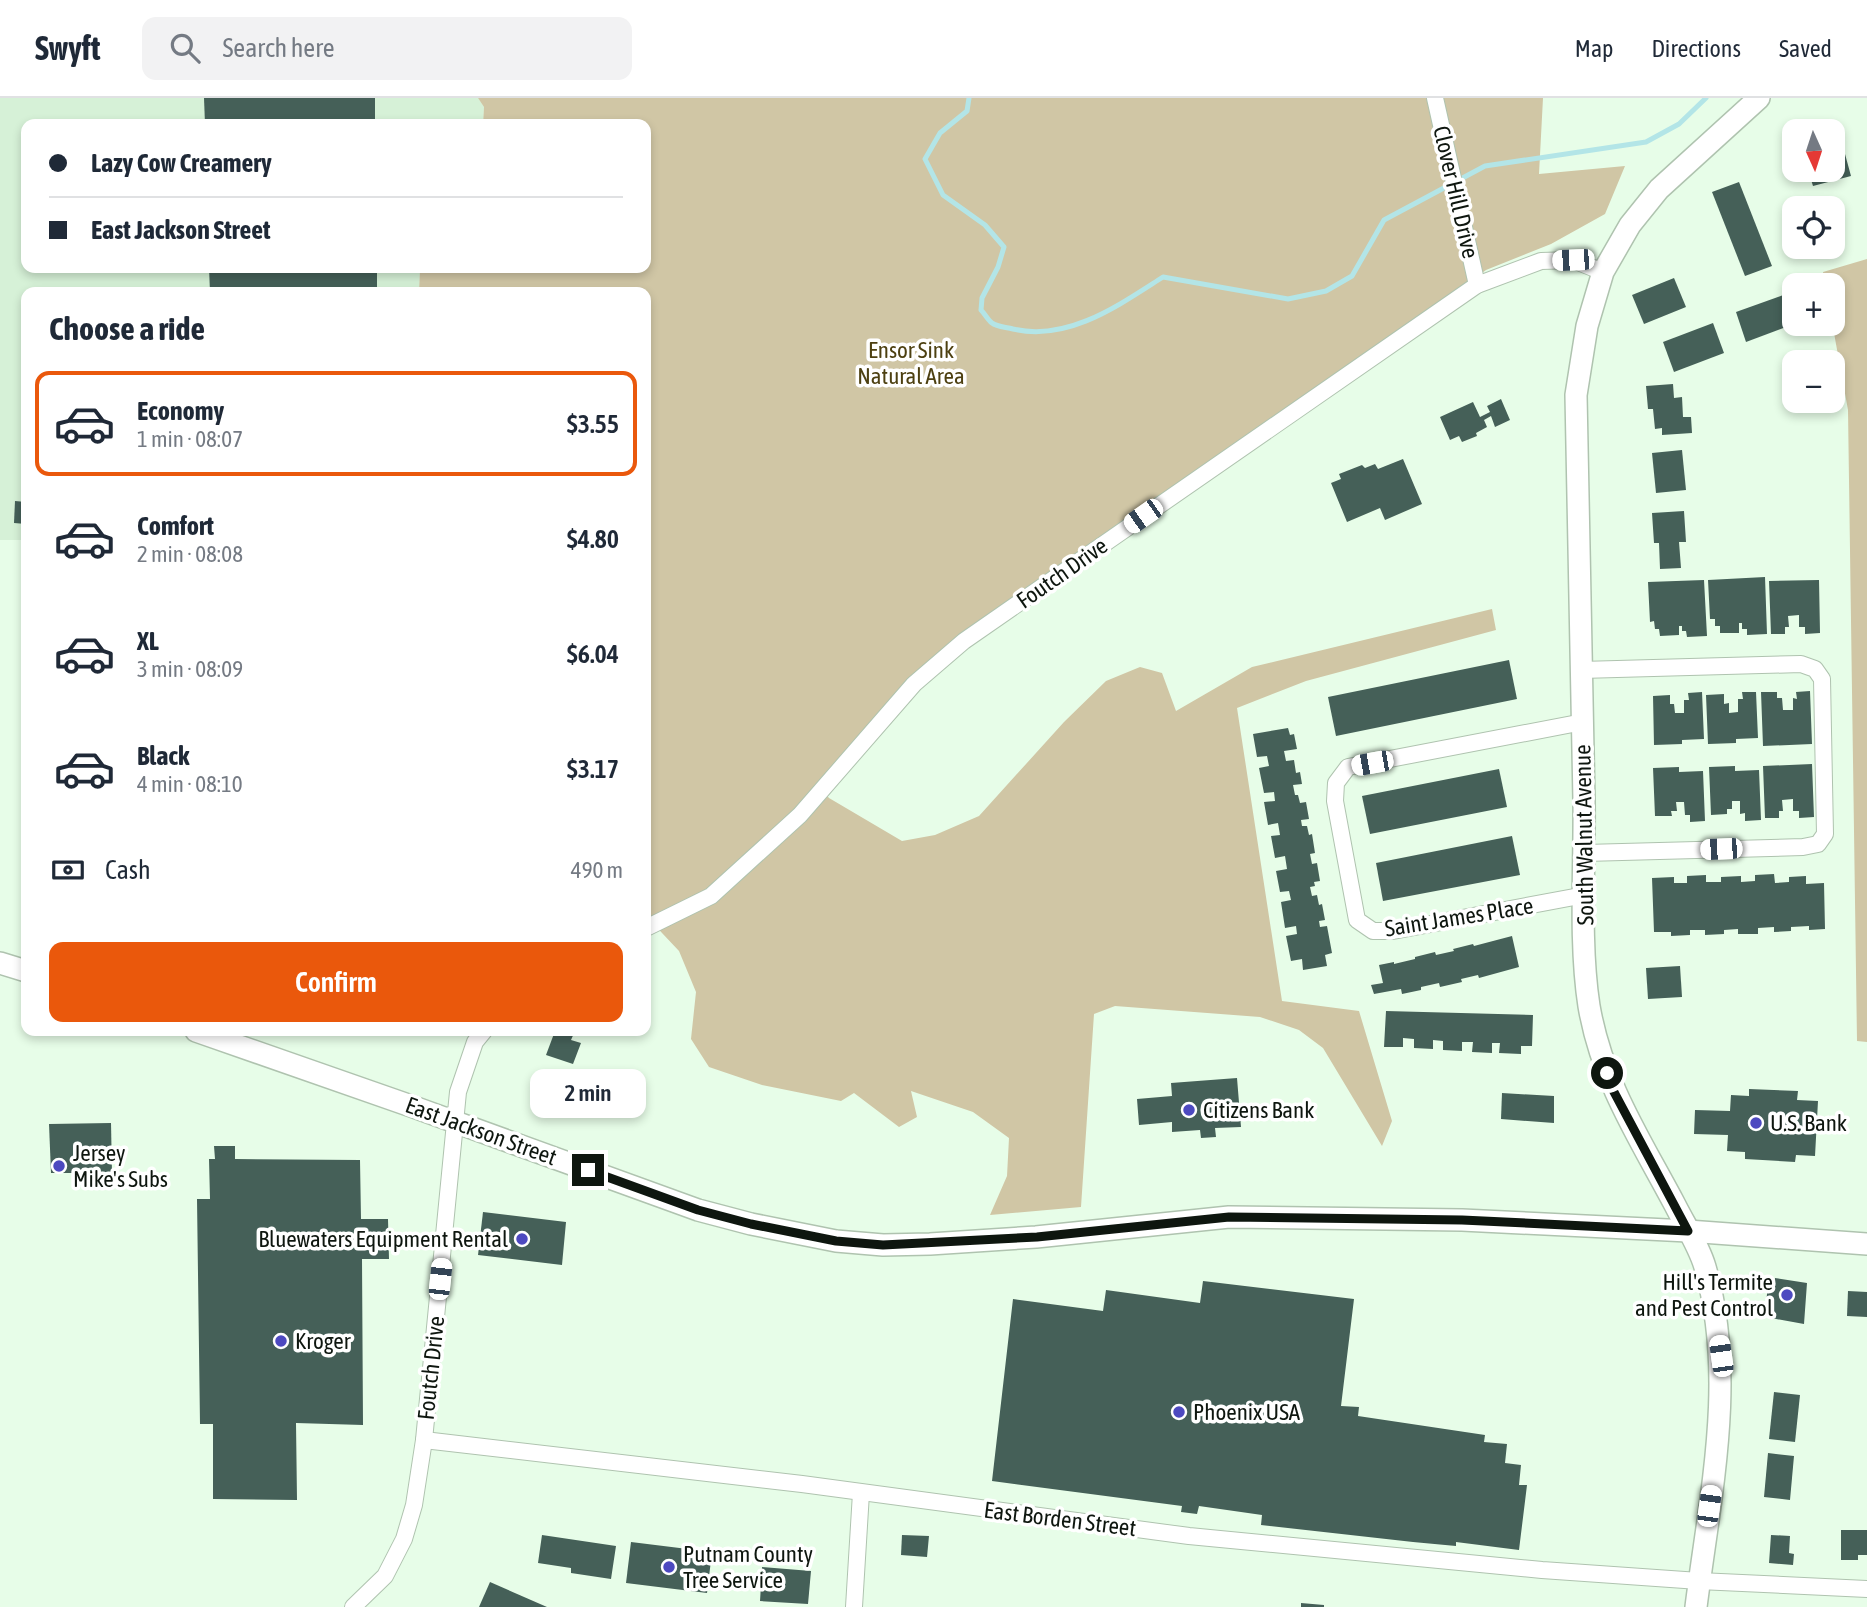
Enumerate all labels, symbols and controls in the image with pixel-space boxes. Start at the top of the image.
search box [142,17,632,80]
text: Swyft [35,29,100,67]
icon: search [166,29,204,67]
text: Search here [222,33,335,63]
text: Map [1575,35,1613,62]
text: Directions [1651,35,1741,62]
text: Saved [1779,35,1832,62]
north arrow [1782,119,1844,182]
map controls [1782,119,1845,413]
street label: Clover Hill Drive [1428,123,1484,261]
text: Lazy Cow Creamery [91,148,272,178]
button: locate [1782,196,1845,259]
text: East Jackson Street [91,215,270,245]
car [1552,249,1595,271]
button: + [1782,273,1845,336]
text: Choose a ride [49,310,205,347]
park label: Ensor Sink Natural Area [857,337,965,389]
button: − [1782,350,1845,413]
icon: car [53,392,116,455]
text: Economy [137,396,224,426]
text: $3.55 [567,409,619,439]
text: 1 min · 08:07 [137,426,243,452]
car [1120,495,1167,537]
icon: car [53,507,116,570]
text: Comfort [137,511,214,541]
text: $4.80 [567,524,619,554]
street label: Foutch Drive [1012,532,1112,614]
text: 2 min · 08:08 [137,541,243,567]
icon: car [53,622,116,685]
text: XL [137,626,159,656]
text: $6.04 [567,639,619,669]
text: 3 min · 08:09 [137,656,243,682]
icon: car [53,737,116,800]
text: Black [137,741,189,771]
street label: South Walnut Avenue [1569,744,1599,926]
car [1350,749,1395,777]
text: $3.17 [567,754,619,784]
text: 4 min · 08:10 [137,771,243,797]
car [1700,838,1743,860]
icon: cash [49,851,87,889]
text: Cash [105,855,151,885]
text: 490 m [571,857,623,883]
street label: Saint James Place [1383,892,1535,942]
button: Confirm [49,942,623,1022]
route start [1591,1057,1623,1089]
callout: 2 min [530,1068,646,1118]
text: 2 min [565,1080,611,1106]
street label: East Jackson Street [402,1092,560,1170]
place label: Citizens Bank [1203,1097,1314,1123]
marker: Citizens Bank [1181,1102,1197,1118]
place label: U.S. Bank [1770,1110,1847,1136]
marker: U.S. Bank [1748,1115,1764,1131]
place label: Jersey Mike's Subs [73,1140,168,1192]
route end [572,1154,604,1186]
marker: Jersey Mike's Subs [51,1158,67,1174]
place label: Bluewaters Equipment Rental [258,1226,508,1252]
marker: Bluewaters Equipment Rental [514,1231,530,1247]
car [428,1257,453,1301]
place label: Hill's Termite and Pest Control [1635,1269,1773,1321]
marker: Hill's Termite and Pest Control [1779,1287,1795,1303]
street label: Foutch Drive [413,1315,449,1421]
place label: Kroger [295,1328,352,1354]
marker: Kroger [273,1333,289,1349]
car [1708,1334,1735,1378]
place label: Phoenix USA [1193,1399,1301,1425]
marker: Phoenix USA [1171,1404,1187,1420]
car [1696,1484,1723,1528]
street label: East Borden Street [982,1497,1138,1541]
place label: Putnam County Tree Service [683,1541,813,1593]
marker: Putnam County Tree Service [661,1559,677,1575]

